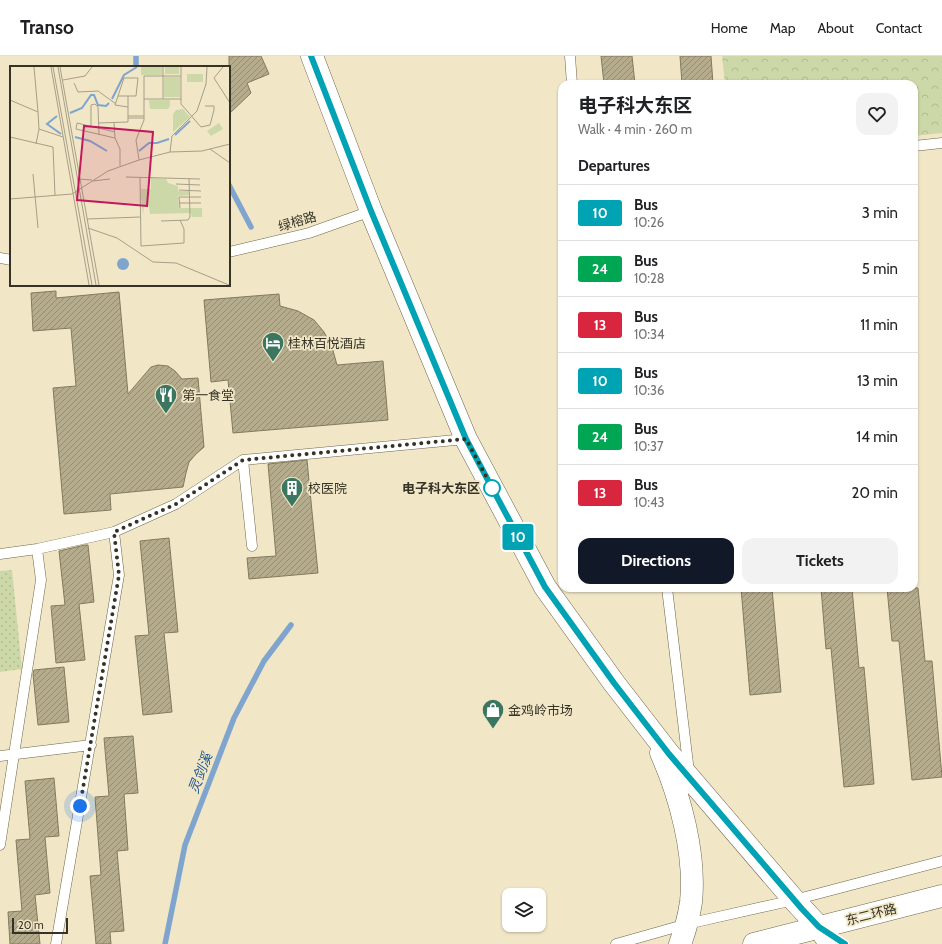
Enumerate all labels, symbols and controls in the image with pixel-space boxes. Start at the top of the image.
text: Transo [20,16,74,39]
text: Home [711,19,748,37]
text: Map [770,19,795,37]
text: About [817,19,854,37]
text: Contact [876,19,922,37]
inset map [10,66,230,286]
button: heart [856,93,898,135]
text: 电子科大东区 [578,94,692,117]
text: Walk · 4 min · 260 m [578,121,692,137]
text: Departures [578,157,650,175]
text: Bus [634,196,658,214]
text: 10 [592,204,608,222]
text: 3 min [862,204,898,222]
street label: 绿榕路 [276,208,318,234]
text: 10:26 [634,214,664,230]
text: Bus [634,252,658,270]
text: 24 [592,260,608,278]
text: 5 min [862,260,898,278]
text: 10:28 [634,270,665,286]
text: Bus [634,308,658,326]
text: 13 [594,316,606,334]
text: 11 min [860,316,898,334]
text: 10:34 [634,326,665,342]
hotel icon: 桂林百悦酒店 [260,330,286,363]
place label: 桂林百悦酒店 [288,335,366,351]
text: Bus [634,364,658,382]
text: 10 [592,372,608,390]
text: 13 min [857,372,898,390]
restaurant icon: 第一食堂 [153,382,179,415]
text: 10:36 [634,382,664,398]
place label: 第一食堂 [182,387,234,403]
text: Bus [634,420,658,438]
text: 24 [592,428,608,446]
text: 14 min [856,428,898,446]
text: 10:37 [634,438,664,454]
building icon: 校医院 [279,475,305,508]
text: Bus [634,476,658,494]
marker: 电子科大东区 [483,479,501,497]
place label: 校医院 [308,480,347,496]
place label: 电子科大东区 [402,480,480,496]
text: 13 [594,484,606,502]
text: 20 min [852,484,898,502]
text: 10:43 [634,494,665,510]
line badge: 10 [500,524,536,550]
text: 10 [510,528,526,546]
button: Directions [578,538,734,584]
button: Tickets [742,538,898,584]
shop icon: 金鸡岭市场 [480,697,506,730]
place label: 金鸡岭市场 [508,702,573,718]
water label: 灵剑溪 [184,748,217,796]
your location [70,796,90,816]
map controls [502,888,546,932]
button: layers [502,888,546,932]
street label: 东二环路 [844,900,898,928]
scale bar [12,916,68,935]
text: 20 m [18,918,44,932]

